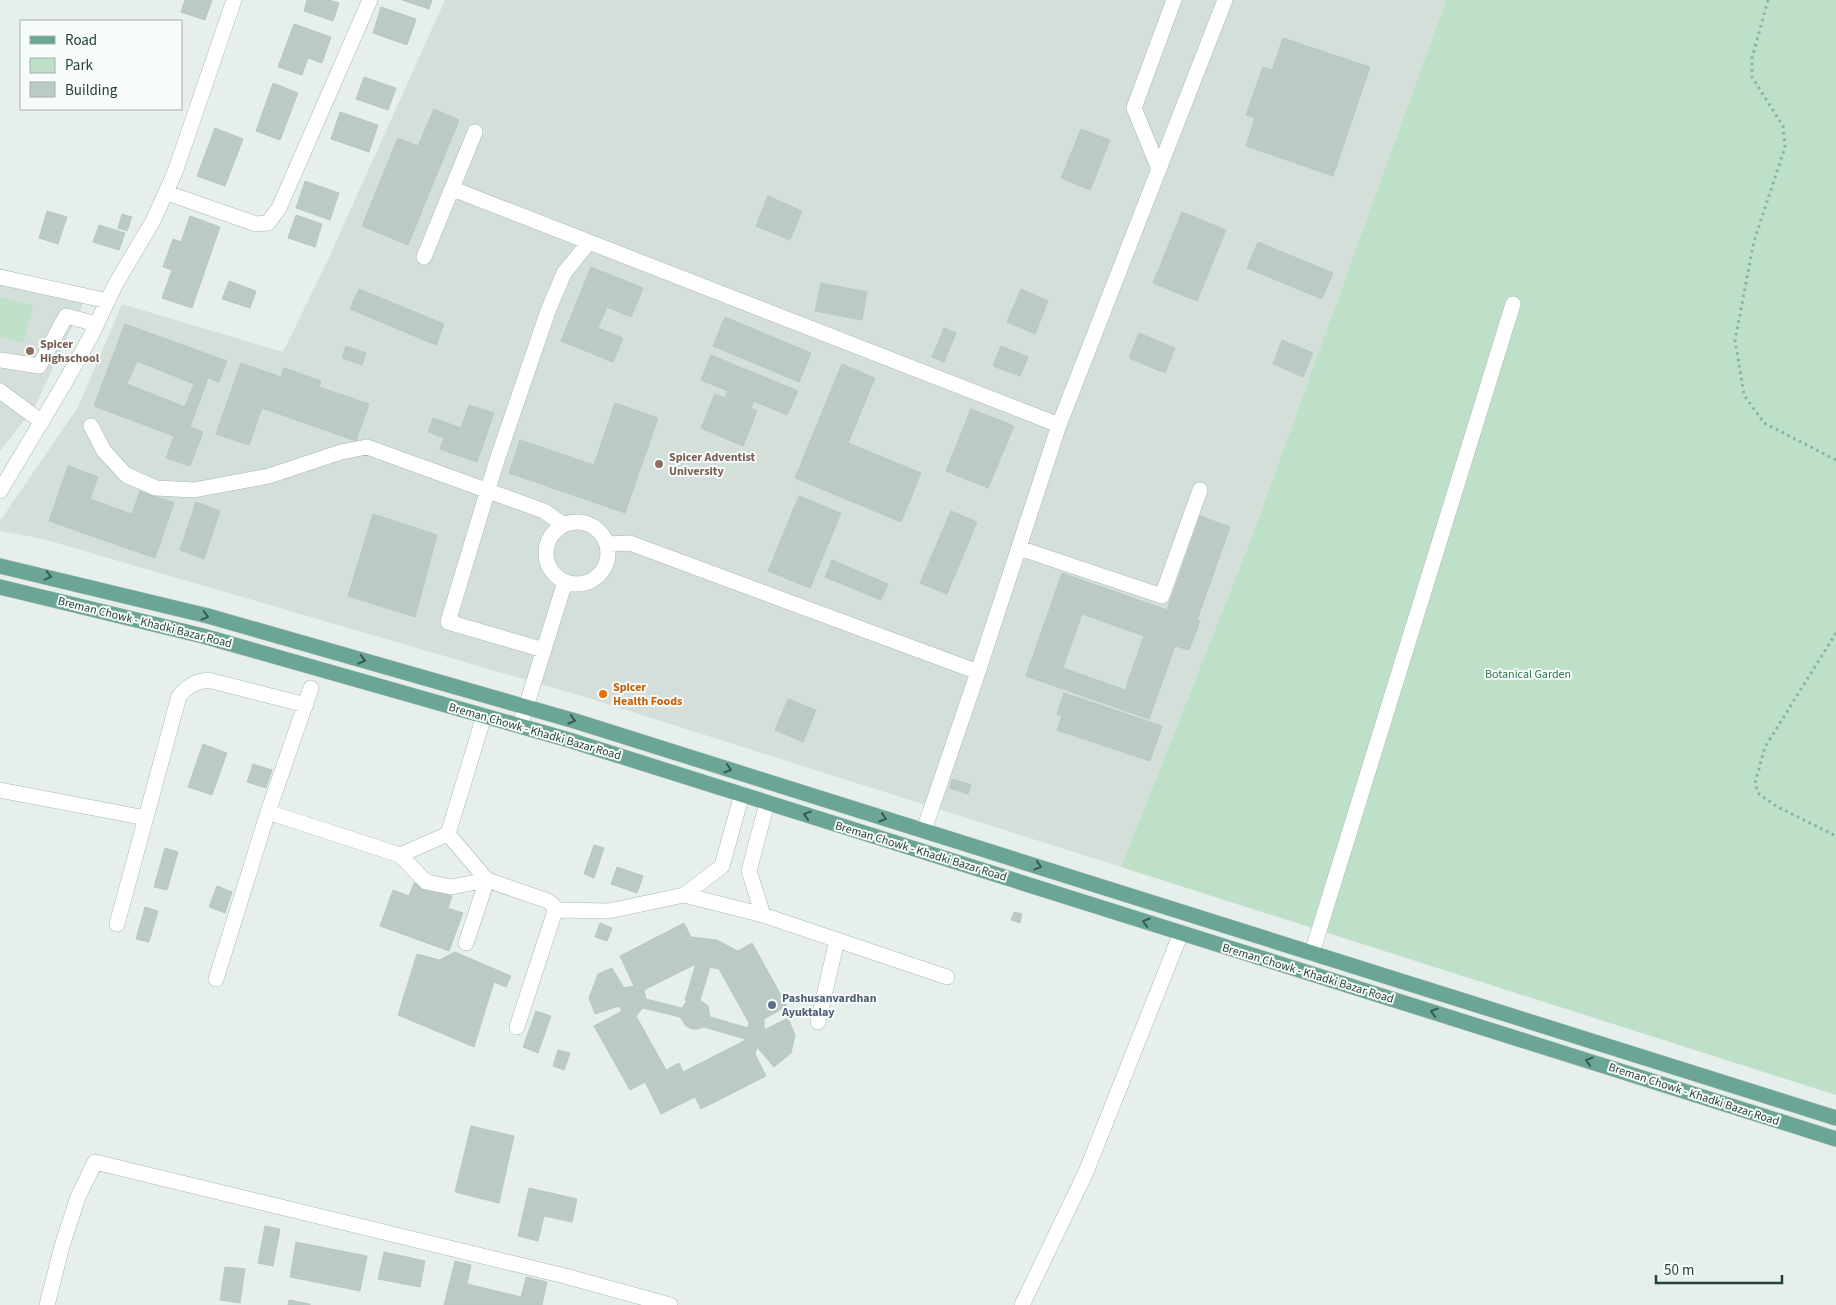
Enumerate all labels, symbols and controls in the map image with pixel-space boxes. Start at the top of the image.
legend [20,20,182,110]
text: Road [65,30,97,51]
text: Park [65,55,94,76]
text: Building [65,80,118,101]
place label: Spicer Highschool [40,336,100,367]
marker: Spicer Highschool [24,345,36,357]
place label: Spicer Adventist University [669,449,756,480]
marker: Spicer Adventist University [653,458,665,470]
one-way arrow [43,571,51,581]
street label: Breman Chowk - Khadki Bazar Road [56,593,234,652]
one-way arrow [201,610,210,621]
one-way arrow [357,654,366,665]
park label: Botanical Garden [1485,666,1571,683]
place label: Spicer Health Foods [613,679,682,710]
marker: Spicer Health Foods [597,688,609,700]
street label: Breman Chowk - Khadki Bazar Road [447,699,623,764]
one-way arrow [568,715,576,725]
one-way arrow [723,763,731,773]
one-way arrow [803,811,812,821]
one-way arrow [878,812,886,822]
street label: Breman Chowk - Khadki Bazar Road [833,817,1009,886]
one-way arrow [1033,861,1041,871]
one-way arrow [1142,917,1150,927]
street label: Breman Chowk - Khadki Bazar Road [1220,939,1396,1008]
place label: Pashusanvardhan Ayuktalay [781,990,877,1021]
marker: Pashusanvardhan Ayuktalay [766,999,778,1011]
one-way arrow [1431,1008,1439,1018]
one-way arrow [1586,1057,1594,1067]
street label: Breman Chowk - Khadki Bazar Road [1606,1059,1781,1130]
scale bar [1656,1252,1782,1284]
text: 50 m [1664,1260,1694,1281]

